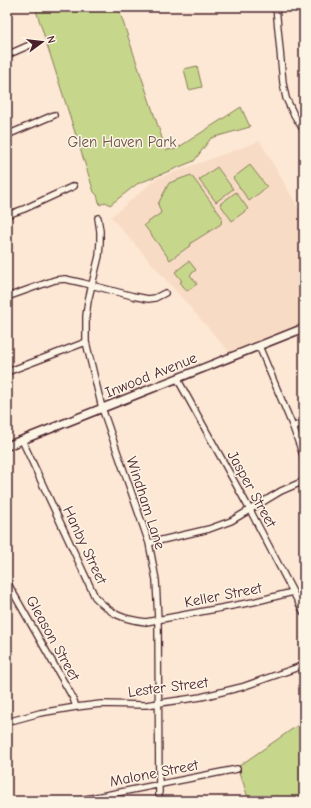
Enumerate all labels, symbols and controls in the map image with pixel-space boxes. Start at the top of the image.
north arrow [22,22,62,62]
text: N [44,34,58,45]
park label: Glen Haven Park [68,133,177,151]
street label: Inwood Avenue [102,348,200,402]
street label: Jasper Street [224,448,281,531]
street label: Windham Lane [123,454,170,552]
street label: Hanby Street [59,503,111,588]
street label: Keller Street [183,579,264,611]
street label: Gleason Street [22,592,84,684]
street label: Lester Street [127,673,210,701]
street label: Malone Street [108,755,201,790]

